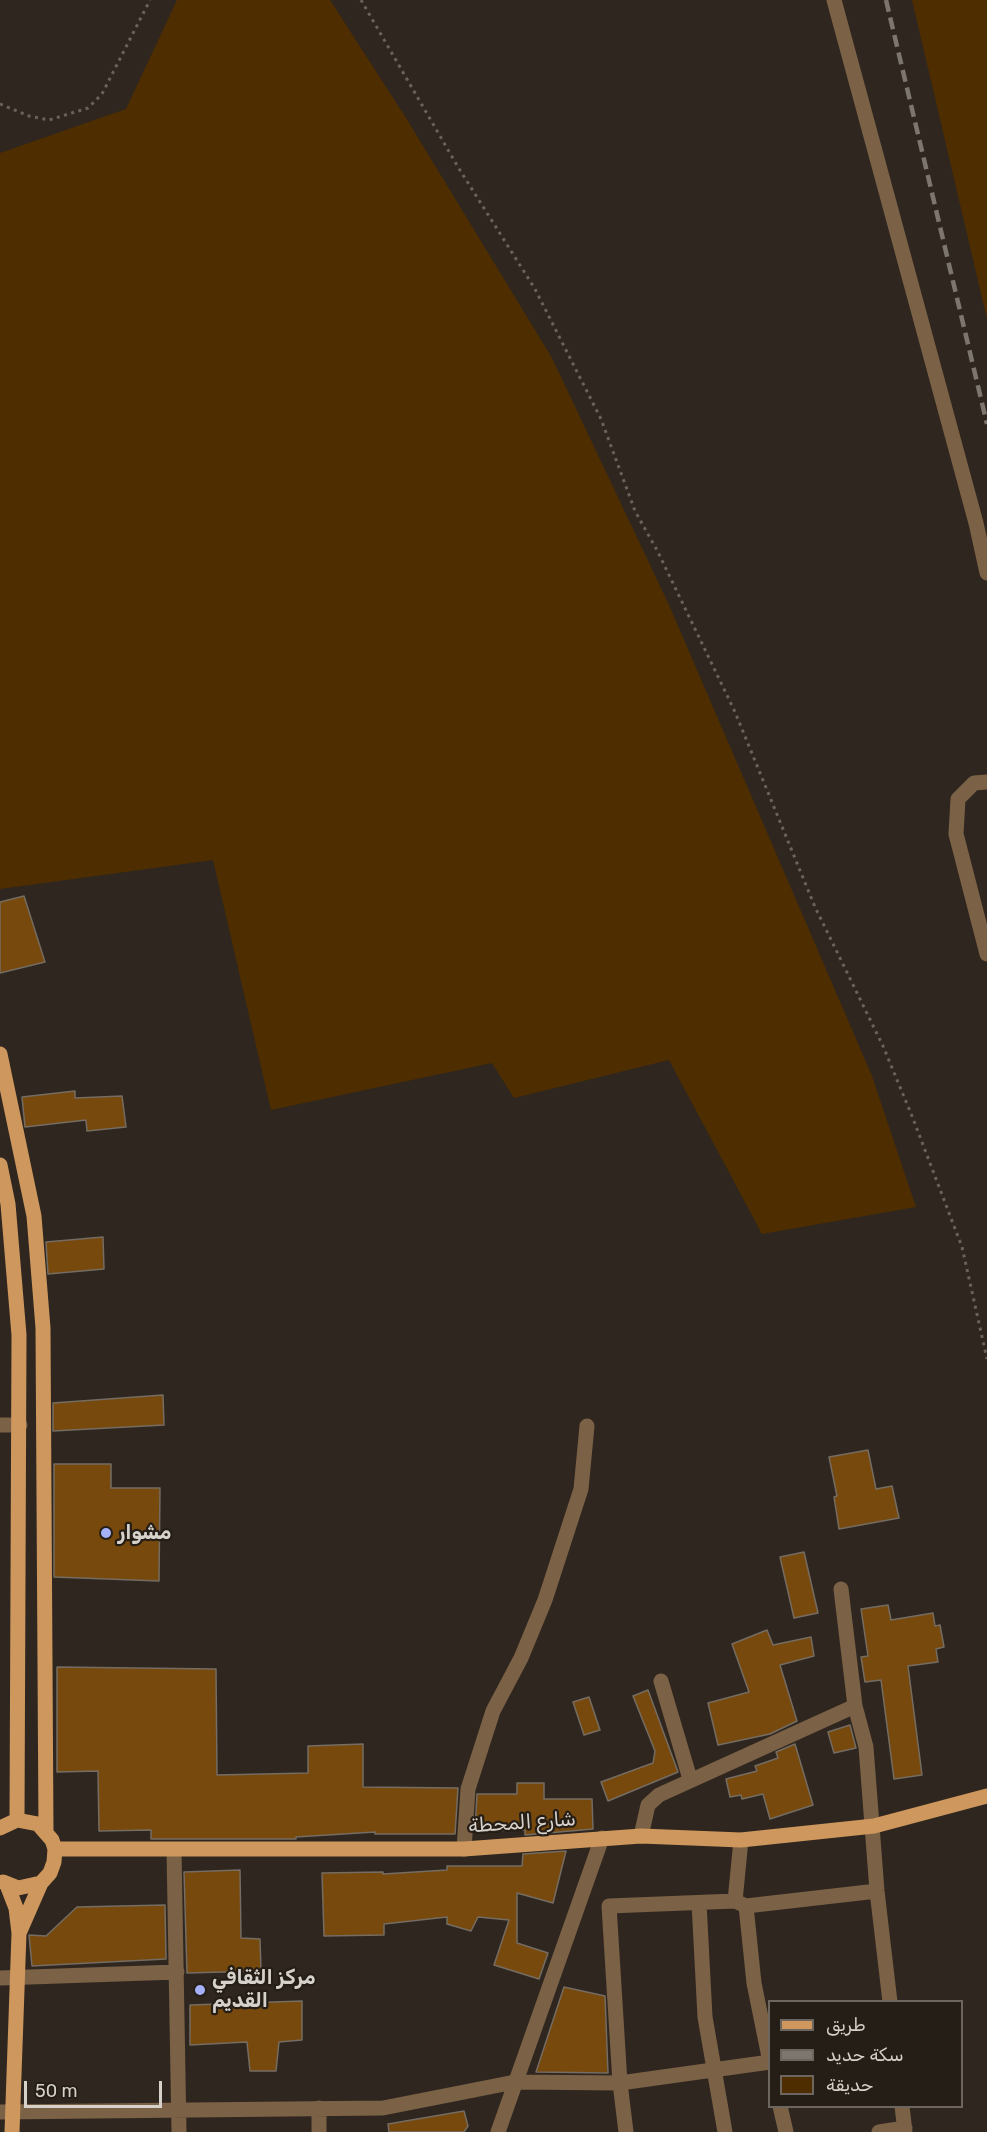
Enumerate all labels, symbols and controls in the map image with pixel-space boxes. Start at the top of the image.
place label: مشوار [118,1521,171,1545]
marker: مشوار [99,1526,113,1540]
street label: شارع المحطة [467,1807,577,1839]
place label: مركز الثقافي القديم [212,1966,316,2013]
marker: مركز الثقافي القديم [193,1983,207,1997]
legend [768,2000,963,2108]
text: طريق [826,2014,866,2036]
text: سكة حديد [826,2044,904,2066]
scale bar [27,2069,165,2107]
text: حديقة [826,2074,873,2096]
text: 50 m [35,2080,78,2102]

